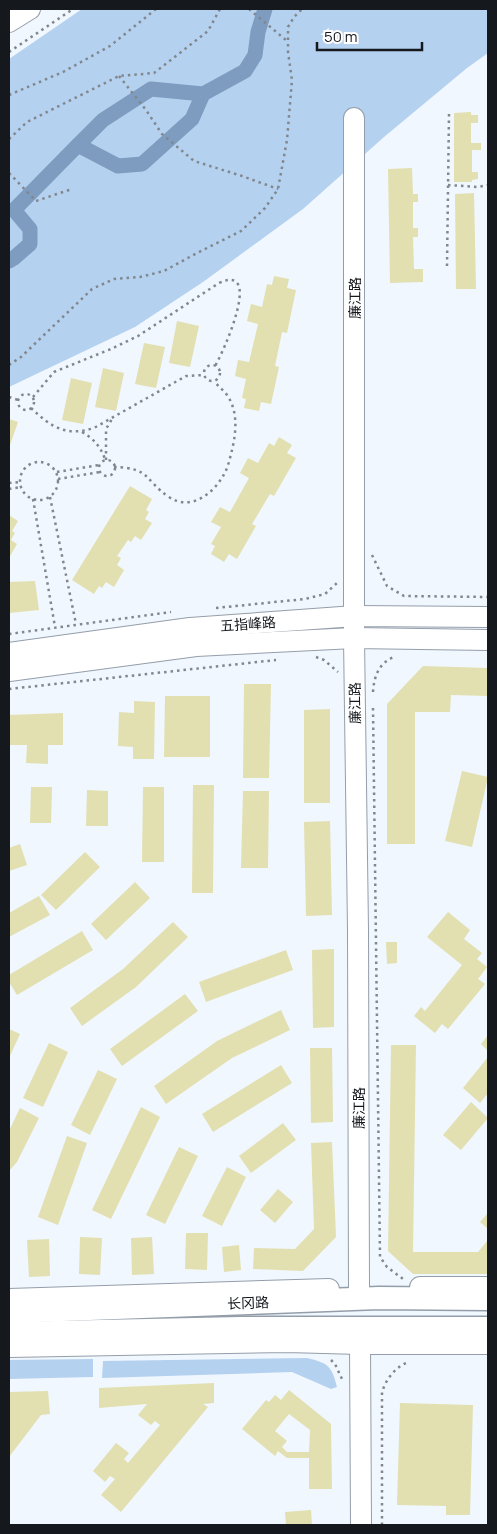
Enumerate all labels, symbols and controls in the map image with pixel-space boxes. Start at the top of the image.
scale bar [317,20,422,52]
text: 50 m [324,26,358,47]
street label: 廉江路 [345,277,364,319]
street label: 五指峰路 [219,612,277,635]
street label: 廉江路 [345,682,364,724]
street label: 廉江路 [349,1087,368,1129]
street label: 长冈路 [227,1292,269,1313]

